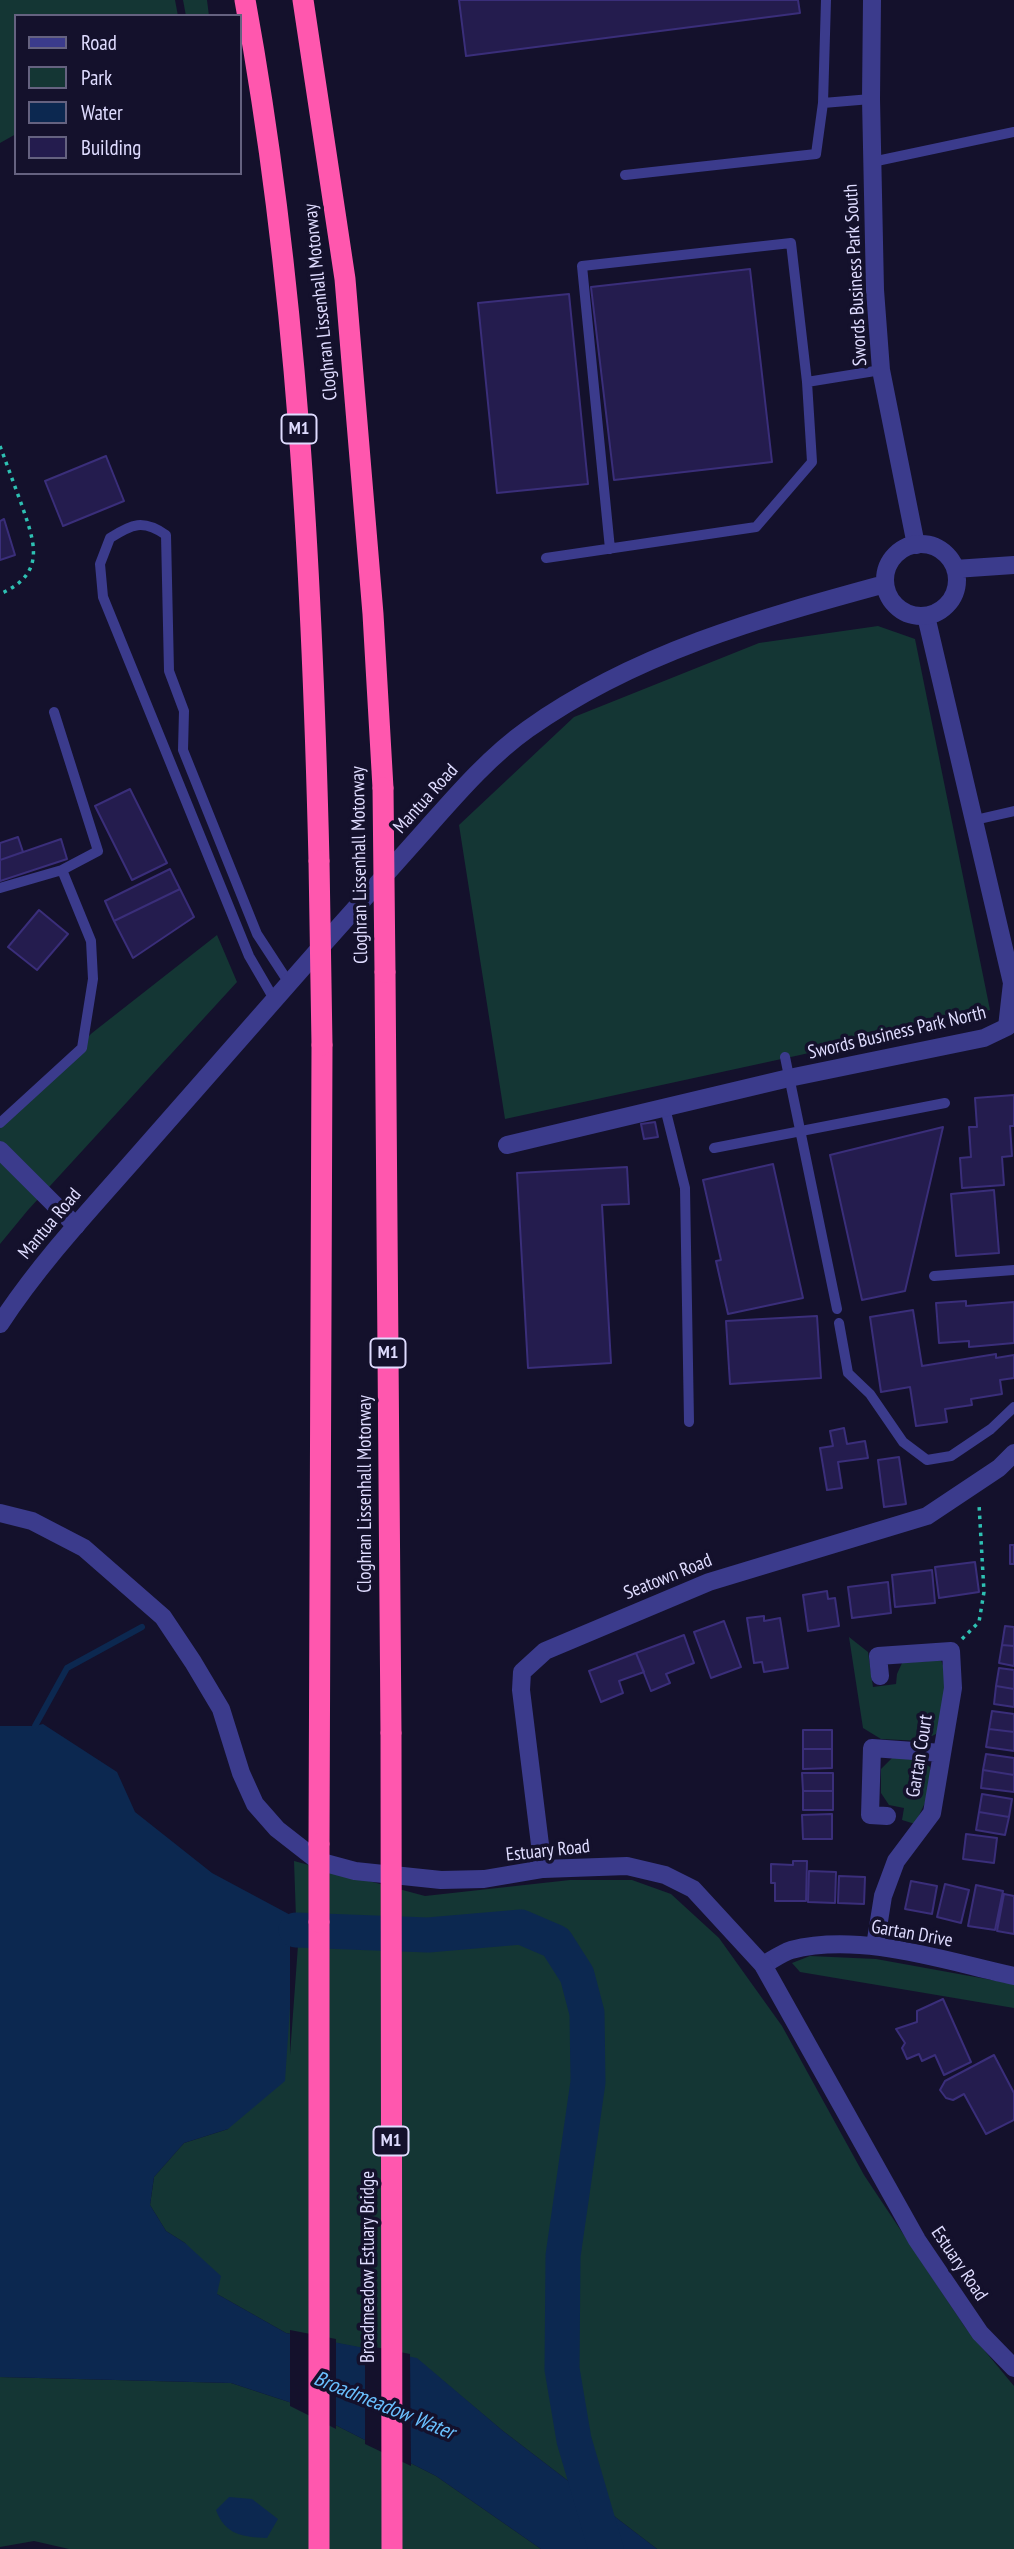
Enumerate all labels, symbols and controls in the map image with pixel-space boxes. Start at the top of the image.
legend [14,14,242,175]
text: Road [81,29,117,56]
text: Park [81,64,112,91]
text: Water [81,99,123,126]
text: Building [81,134,141,161]
street label: Swords Business Park South [840,183,872,367]
street label: Cloghran Lissenhall Motorway [299,202,343,402]
road number: M1 [282,414,316,444]
street label: Mantua Road [389,760,463,838]
street label: Cloghran Lissenhall Motorway [347,766,373,964]
street label: Swords Business Park North [806,1001,988,1065]
street label: Mantua Road [14,1184,86,1264]
road number: M1 [370,1338,406,1368]
street label: Cloghran Lissenhall Motorway [355,1395,377,1593]
street label: Seatown Road [621,1549,715,1605]
street label: Gartan Court [902,1713,938,1799]
street label: Estuary Road [505,1835,591,1867]
street label: Gartan Drive [869,1916,955,1952]
road number: M1 [374,2126,408,2155]
street label: Broadmeadow Estuary Bridge [358,2171,380,2363]
street label: Estuary Road [926,2223,992,2305]
water label: Broadmeadow Water [310,2366,458,2446]

